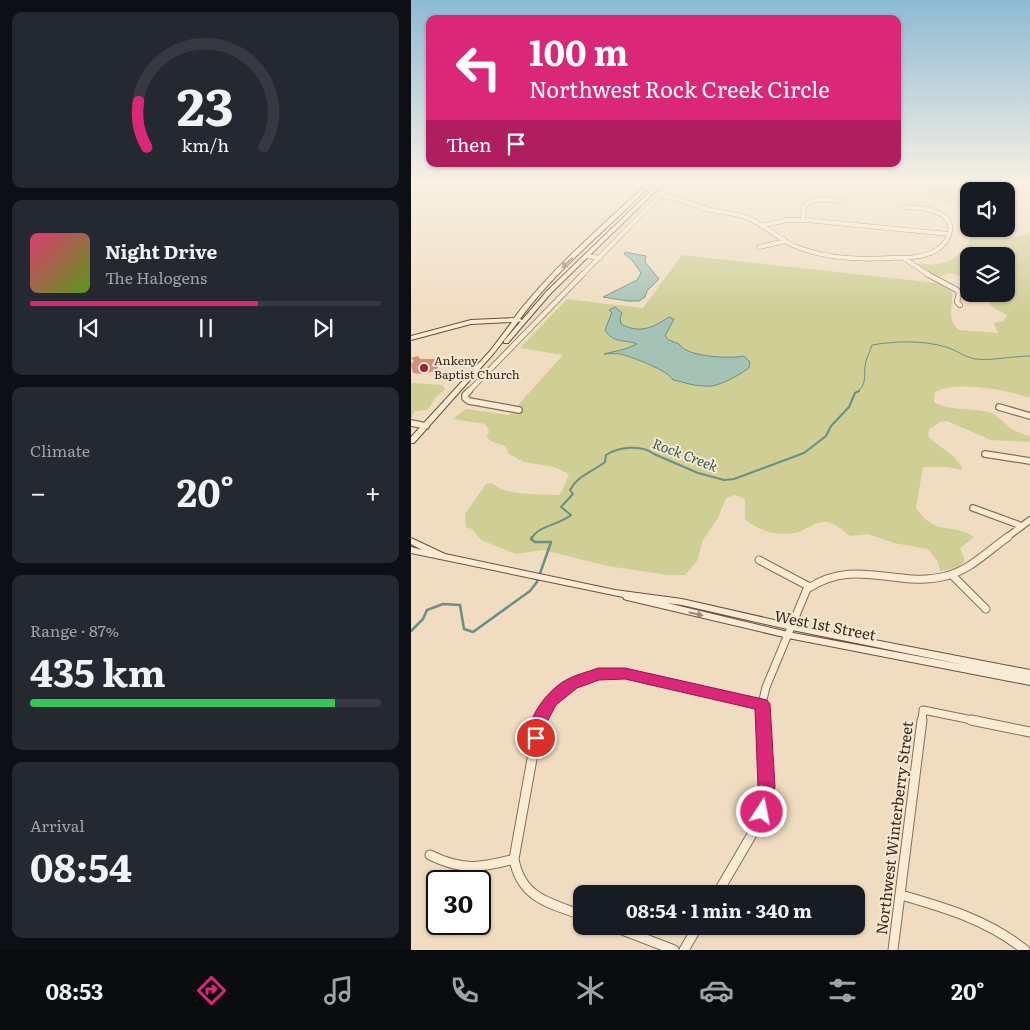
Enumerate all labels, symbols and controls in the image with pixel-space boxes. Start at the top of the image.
text: 100 m [529,25,629,77]
icon: left [446,35,511,100]
text: 23 [177,65,234,142]
text: Northwest Rock Creek Circle [529,72,830,105]
text: Then [446,130,492,158]
icon: arrive [502,130,530,158]
text: km/h [182,131,229,158]
map controls [960,182,1015,302]
button: sound [960,182,1015,237]
text: Night Drive [105,237,217,265]
button: layers [960,247,1015,302]
one-way arrow [561,257,573,269]
text: The Halogens [105,265,207,289]
icon: previous [75,314,103,342]
icon: pause [192,314,220,342]
icon: next [309,314,337,342]
place label: Ankeny Baptist Church [434,351,520,383]
marker: Ankeny Baptist Church [418,362,430,374]
water label: Rock Creek [650,432,721,476]
text: Climate [30,438,90,462]
text: 20° [177,462,234,519]
text: − [30,470,46,512]
text: + [365,470,381,512]
street label: West 1st Street [773,603,878,646]
one-way arrow [689,610,704,618]
text: Range · 87% [30,618,119,642]
text: 435 km [30,642,166,699]
pin [515,717,557,759]
street label: Northwest Winterberry Street [869,720,918,936]
icon: arrive [522,724,550,752]
position arrow [735,785,787,837]
text: Arrival [30,813,85,837]
text: 08:54 [30,837,132,894]
speed limit sign: 30 [426,870,491,935]
text: 08:54 · 1 min · 340 m [626,896,812,924]
icon: directions [194,973,229,1008]
icon: music [321,973,356,1008]
icon: phone [447,973,482,1008]
icon: climate [573,973,608,1008]
icon: car [699,973,734,1008]
icon: filters [825,973,860,1008]
text: 08:53 [46,974,103,1007]
text: 20° [951,974,984,1007]

